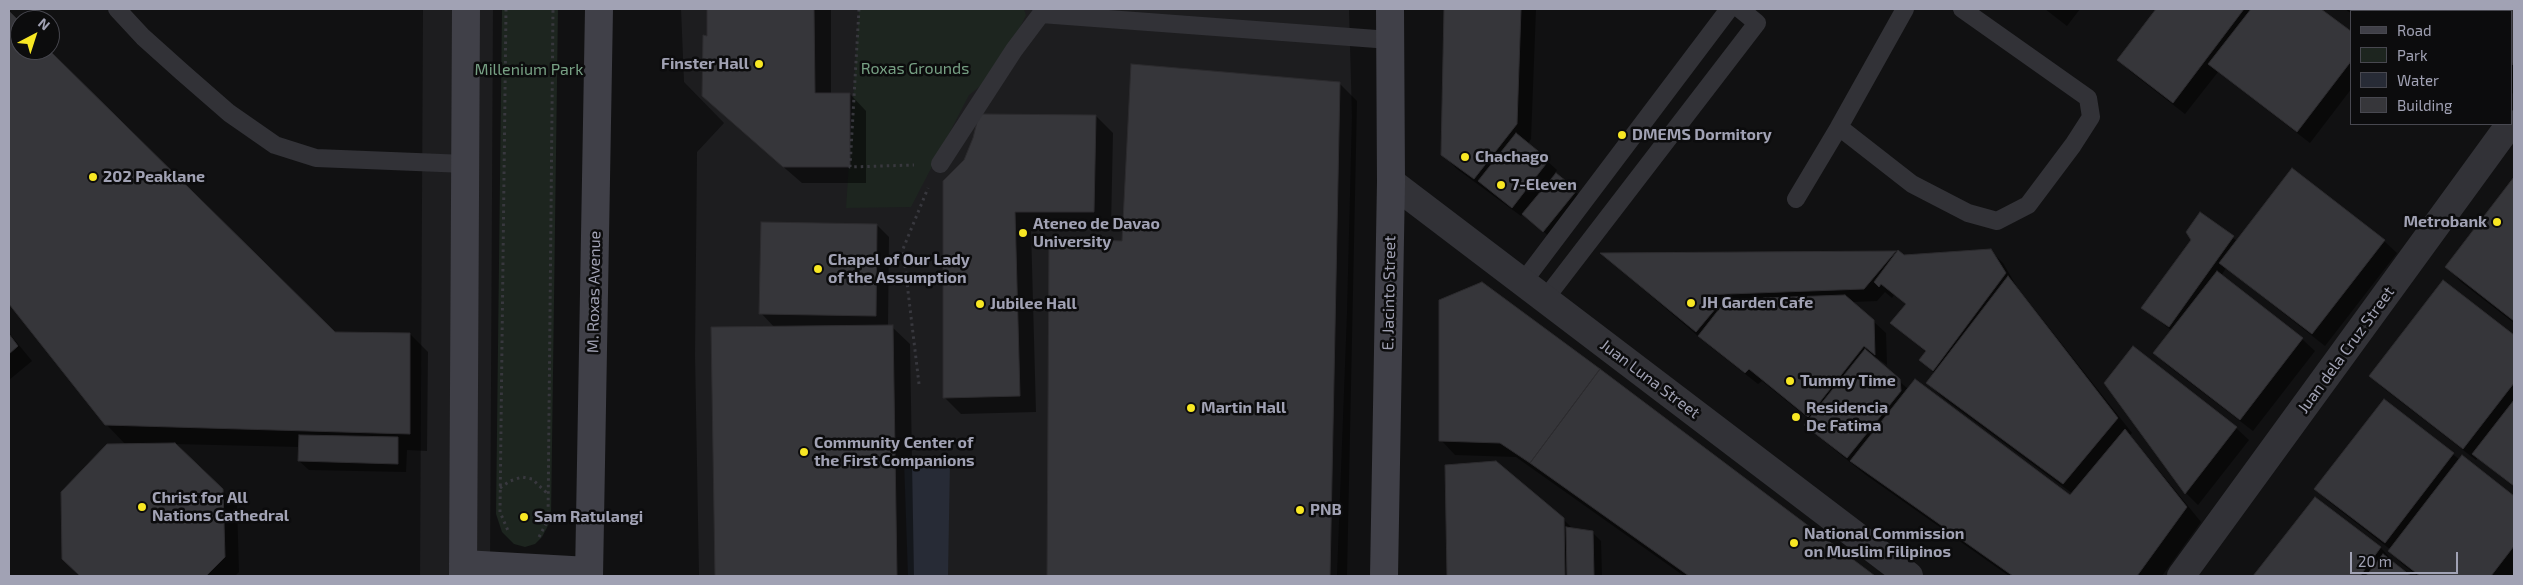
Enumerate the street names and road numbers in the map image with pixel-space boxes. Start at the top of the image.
street label: M. Roxas Avenue [583,231,605,353]
street label: E. Jacinto Street [1378,235,1400,351]
street label: Juan dela Cruz Street [2294,283,2398,417]
street label: Juan Luna Street [1596,335,1704,423]

